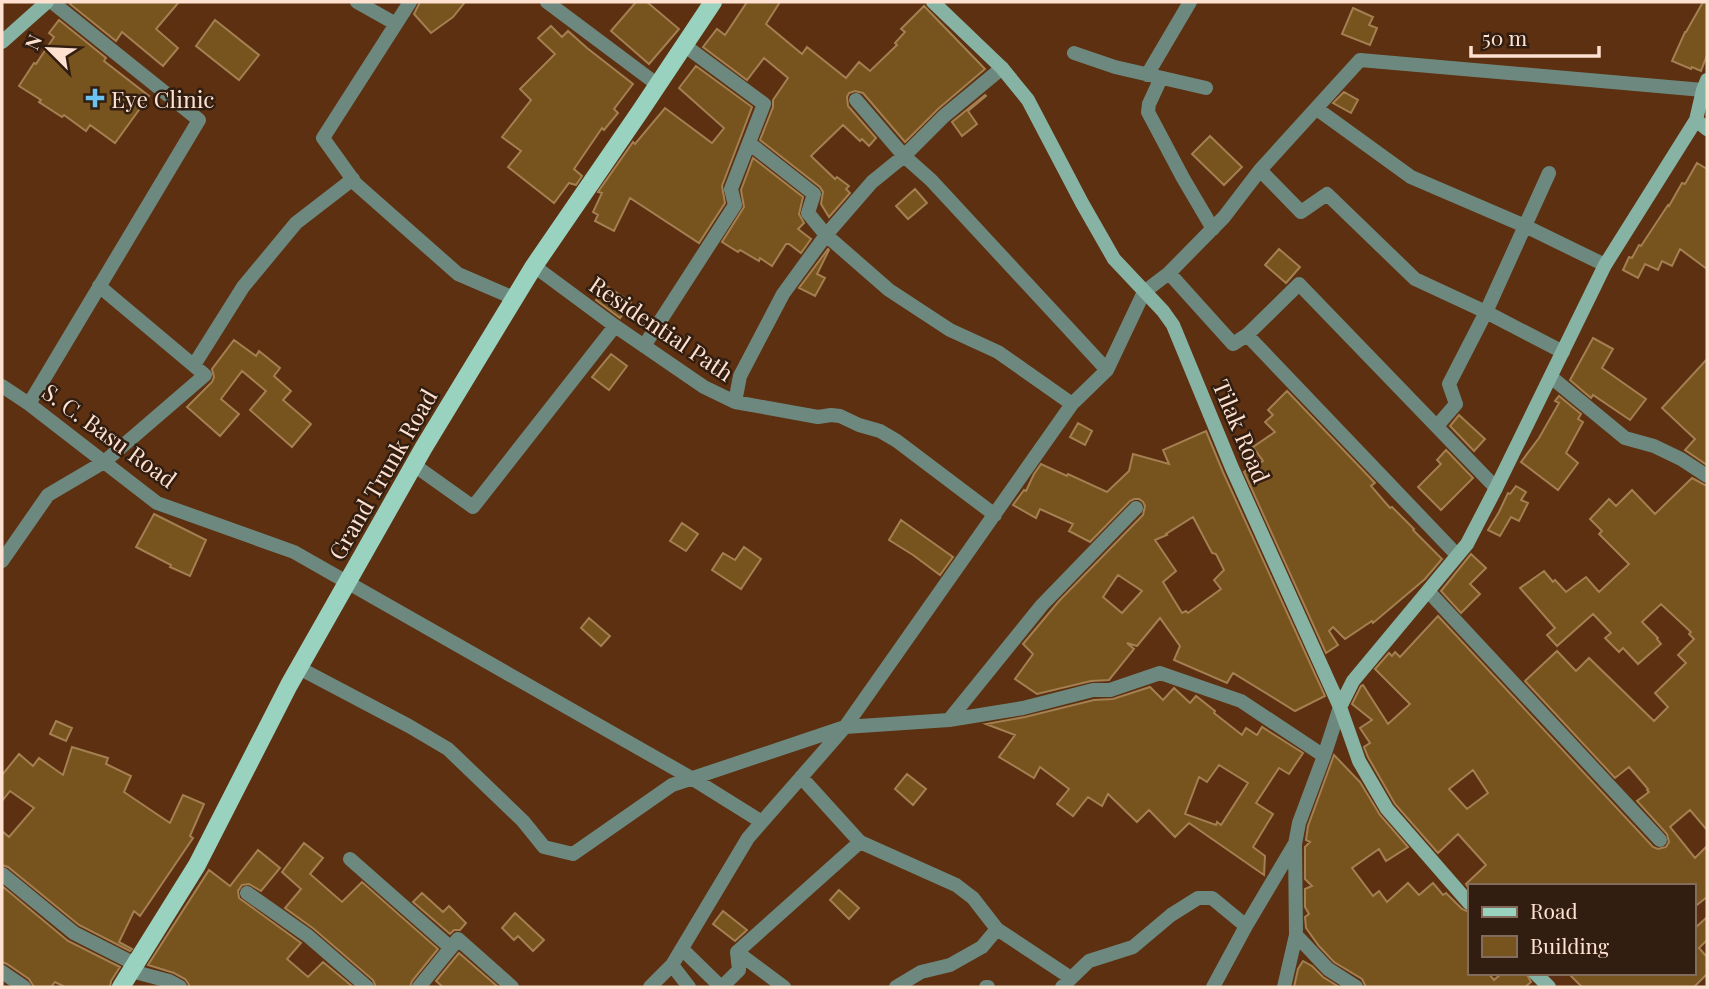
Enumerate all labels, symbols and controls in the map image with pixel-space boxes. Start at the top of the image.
north arrow [14,14,84,84]
scale bar [1471,14,1599,58]
text: 50 m [1482,23,1528,51]
text: N [18,30,47,53]
place label: Eye Clinic [111,83,215,114]
marker: Eye Clinic [85,88,105,108]
street label: Residential Path [584,268,740,388]
street label: Tilak Road [1206,375,1278,487]
street label: S. C. Basu Road [37,376,183,494]
street label: Grand Trunk Road [321,383,443,565]
legend [1468,884,1695,975]
text: Road [1530,896,1578,924]
text: Building [1530,931,1609,959]

